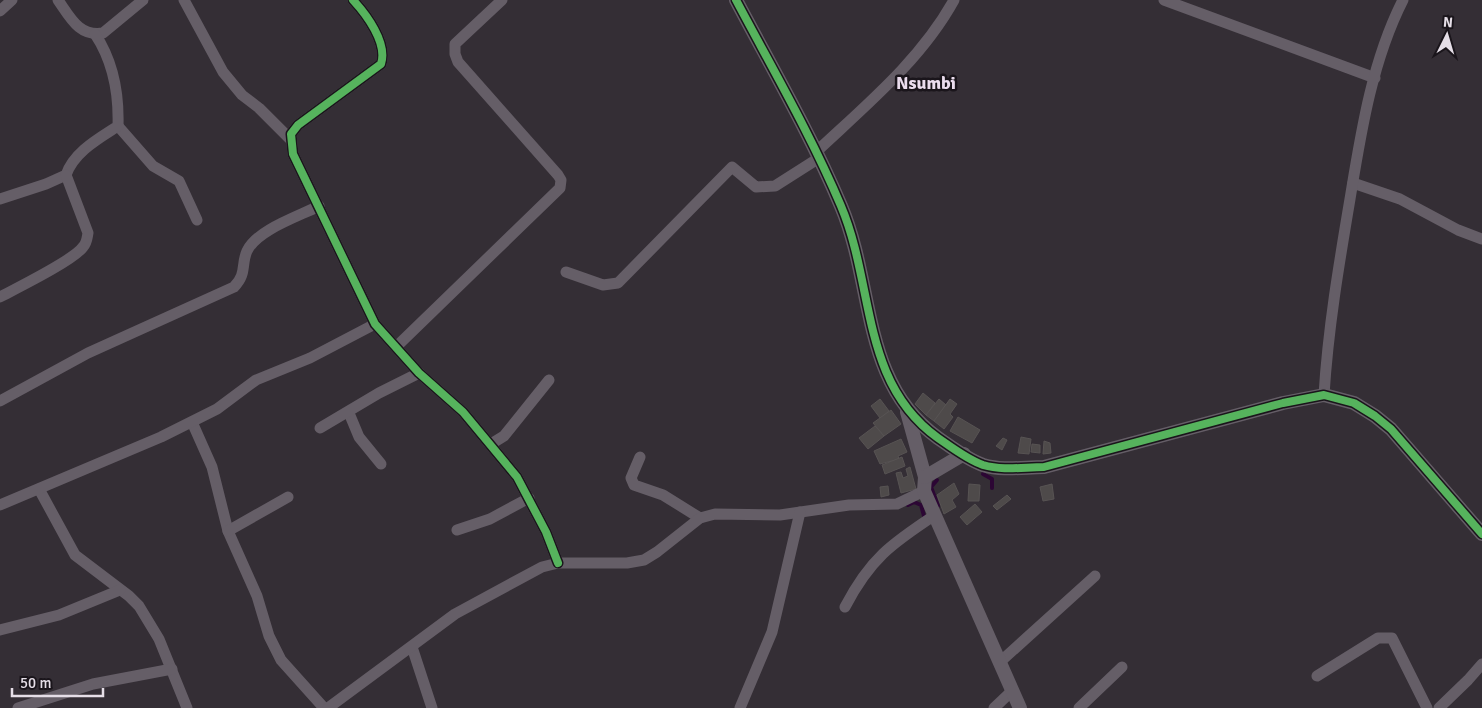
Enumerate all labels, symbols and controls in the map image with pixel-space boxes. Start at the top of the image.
north arrow [1422,10,1472,60]
text: N [1442,14,1454,31]
district label: Nsumbi [896,72,956,94]
scale bar [12,666,104,698]
text: 50 m [20,674,51,692]

